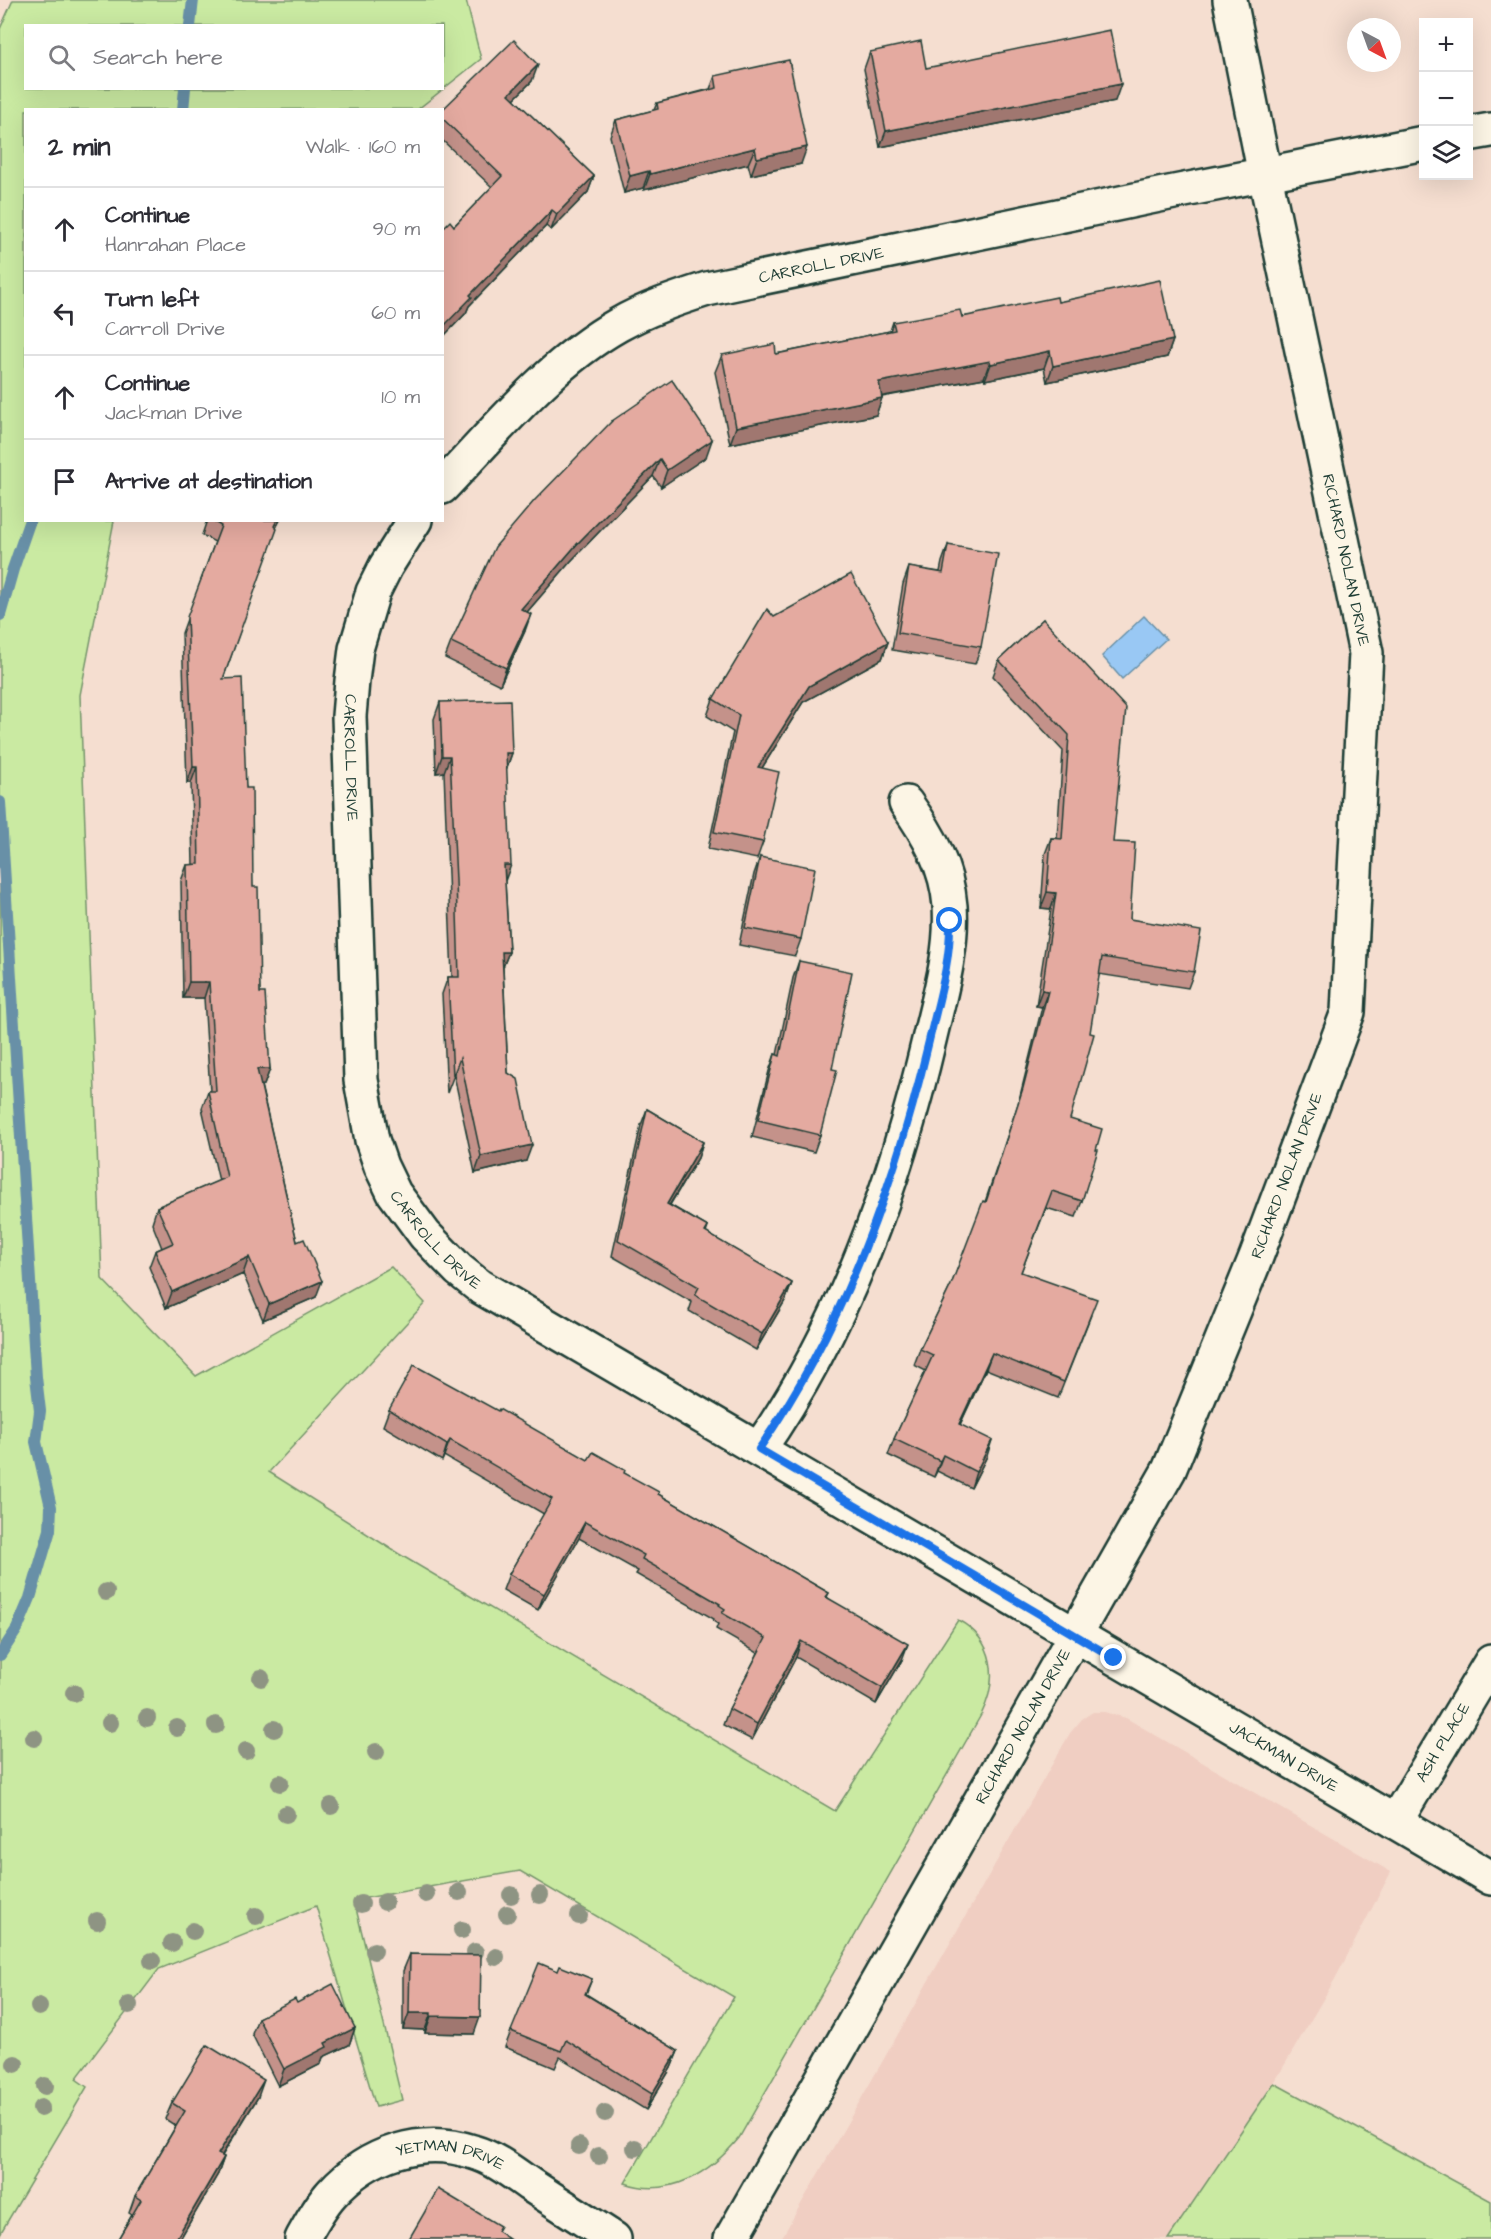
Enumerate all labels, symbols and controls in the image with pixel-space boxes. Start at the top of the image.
north arrow [1347,18,1401,72]
map controls [1419,18,1473,180]
button: + [1419,18,1473,72]
search box [24,24,444,90]
icon: search [45,41,78,74]
text: Search here [93,42,223,73]
button: − [1419,72,1473,126]
button: layers [1419,126,1473,180]
text: 2 min [48,129,110,165]
text: Walk · 160 m [305,133,420,161]
text: Continue [105,200,190,231]
icon: ahead [48,213,81,246]
text: 90 m [372,215,420,243]
text: Hanrahan Place [105,231,246,259]
street label: CARROLL DRIVE [757,241,886,289]
text: Turn left [105,284,199,315]
icon: left [48,297,81,330]
text: 60 m [371,299,420,327]
text: Carroll Drive [105,315,225,343]
text: Continue [105,368,190,399]
icon: ahead [48,381,81,414]
text: 10 m [381,383,420,411]
text: Jackman Drive [105,399,243,427]
icon: arrive [48,465,81,498]
text: Arrive at destination [105,466,312,497]
street label: RICHARD NOLAN DRIVE [1317,472,1375,649]
street label: CARROLL DRIVE [338,693,363,822]
route start [936,907,962,933]
street label: RICHARD NOLAN DRIVE [1245,1089,1328,1262]
street label: CARROLL DRIVE [385,1186,486,1295]
street label: RICHARD NOLAN DRIVE [970,1644,1076,1808]
route end [1100,1644,1126,1670]
street label: ASH PLACE [1411,1698,1475,1786]
street label: JACKMAN DRIVE [1225,1716,1343,1798]
street label: YETMAN DRIVE [393,2134,509,2176]

